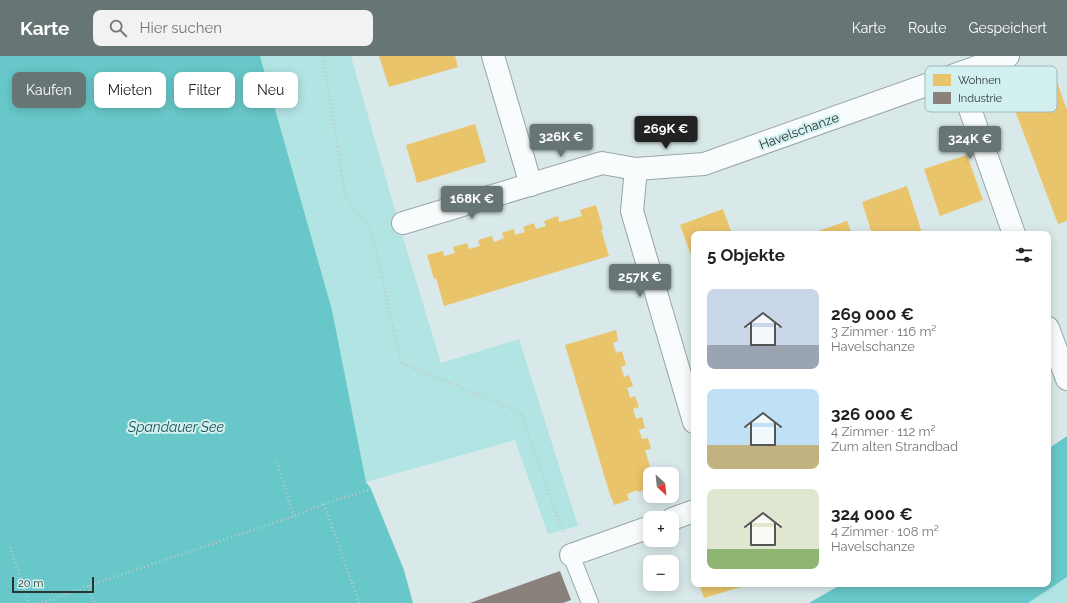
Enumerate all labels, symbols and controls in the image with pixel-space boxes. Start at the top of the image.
search box [93,10,373,46]
text: Karte [20,17,69,39]
icon: search [107,17,129,39]
text: Hier suchen [139,19,222,37]
text: Karte [852,20,886,36]
text: Route [908,20,946,36]
text: Gespeichert [968,20,1047,36]
legend [925,66,1057,112]
chip: Kaufen [12,72,86,108]
chip: Mieten [94,72,166,108]
chip: Filter [174,72,235,108]
chip: Neu [243,72,298,108]
text: Wohnen [958,74,1001,87]
text: Industrie [958,92,1003,105]
street label: Havelschanze [757,109,841,152]
pin: 269K € [633,116,699,150]
text: 269K € [644,121,688,136]
pin: 326K € [528,124,594,158]
pin: 324K € [937,126,1003,160]
text: 326K € [539,129,583,144]
text: 324K € [948,131,992,146]
pin: 168K € [439,186,505,220]
text: 168K € [450,191,494,206]
icon: filters [1013,244,1035,266]
text: 5 Objekte [707,245,785,265]
pin: 257K € [607,264,673,298]
text: 257K € [618,269,662,284]
text: 269 000 € [831,304,914,324]
icon: home [739,305,787,353]
text: 3 Zimmer · 116 m² [831,324,936,339]
text: Havelschanze [831,339,915,354]
text: 326 000 € [831,404,913,424]
icon: home [739,405,787,453]
water label: Spandauer See [127,419,225,435]
text: 4 Zimmer · 112 m² [831,424,936,439]
text: Zum alten Strandbad [831,439,958,454]
north arrow [643,467,679,503]
map controls [643,467,679,591]
text: 324 000 € [831,504,913,524]
icon: home [739,505,787,553]
button: + [643,511,679,547]
text: 4 Zimmer · 108 m² [831,524,939,539]
text: Havelschanze [831,539,915,554]
button: − [643,555,679,591]
scale bar [12,575,94,594]
text: 20 m [18,577,43,590]

